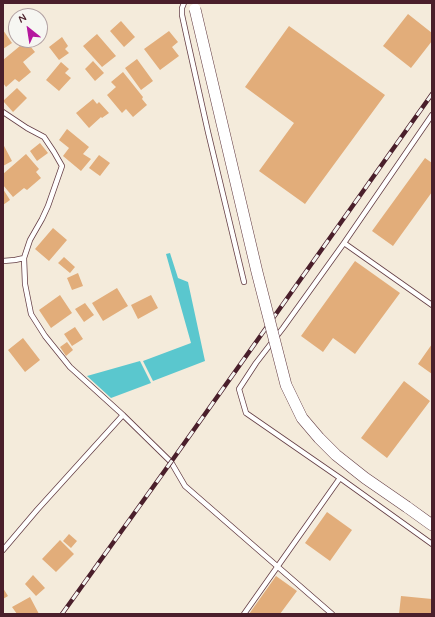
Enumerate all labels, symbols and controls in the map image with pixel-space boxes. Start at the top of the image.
north arrow [8,8,48,48]
text: N [16,11,29,26]

